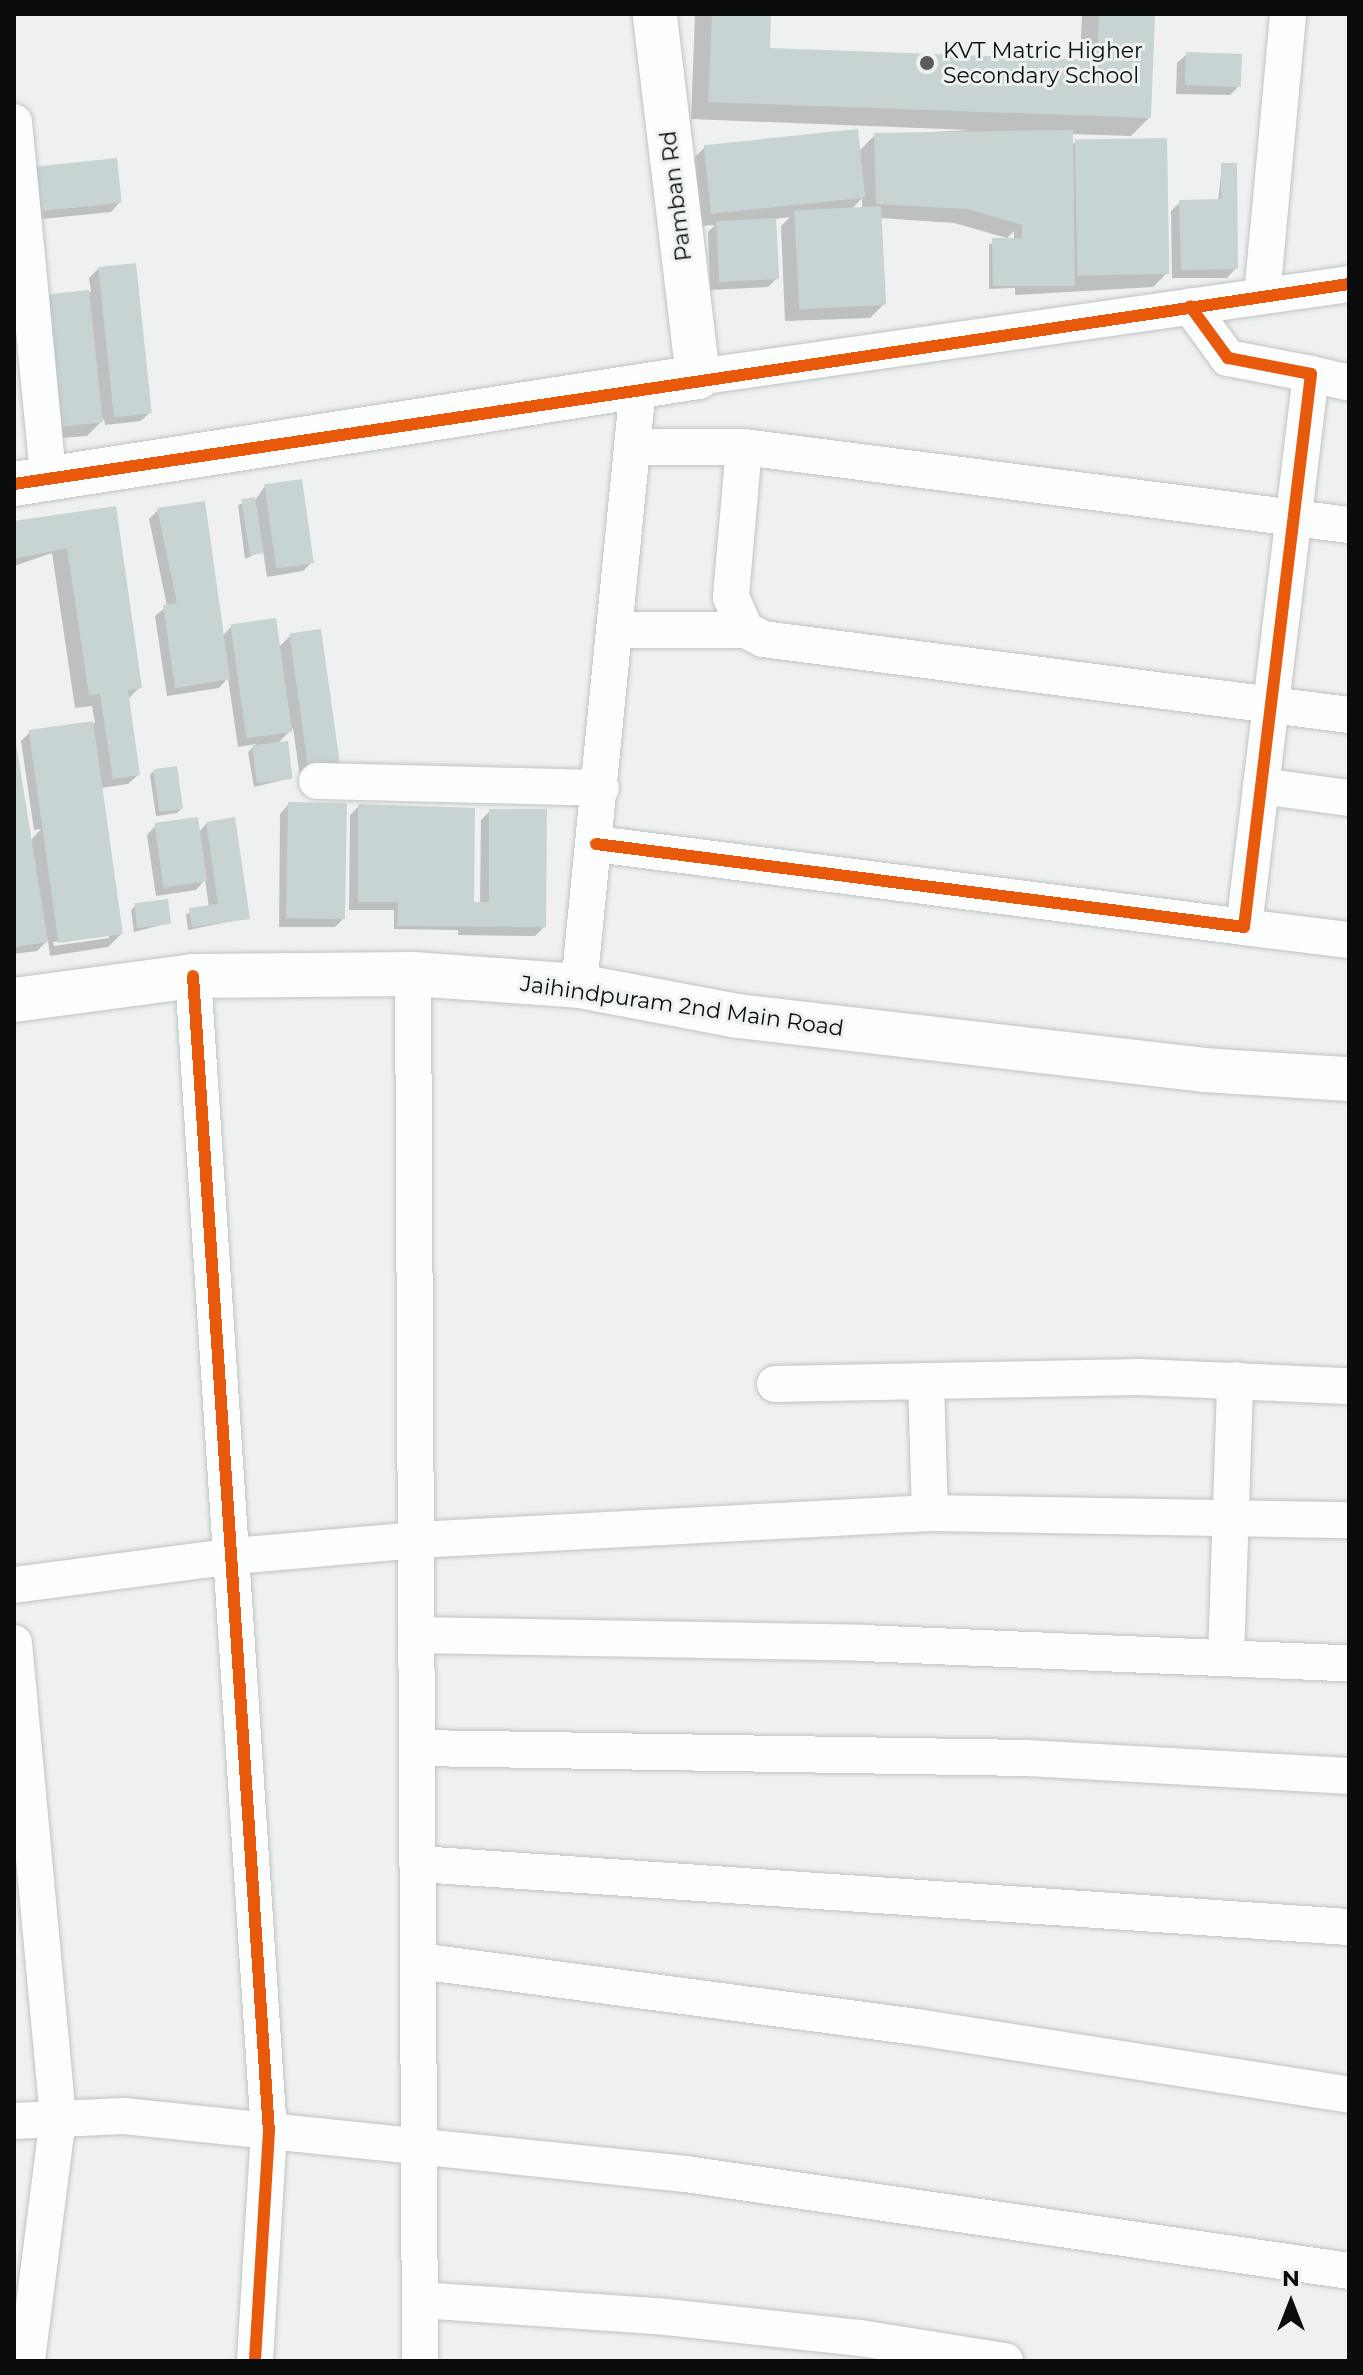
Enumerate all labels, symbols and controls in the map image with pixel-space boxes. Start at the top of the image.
place label: KVT Matric Higher Secondary School [943,37,1143,88]
marker: KVT Matric Higher Secondary School [918,54,936,72]
street label: Pamban Rd [655,129,697,263]
street label: Jaihindpuram 2nd Main Road [519,970,845,1042]
north arrow [1251,2263,1331,2343]
text: N [1282,2265,1300,2292]

